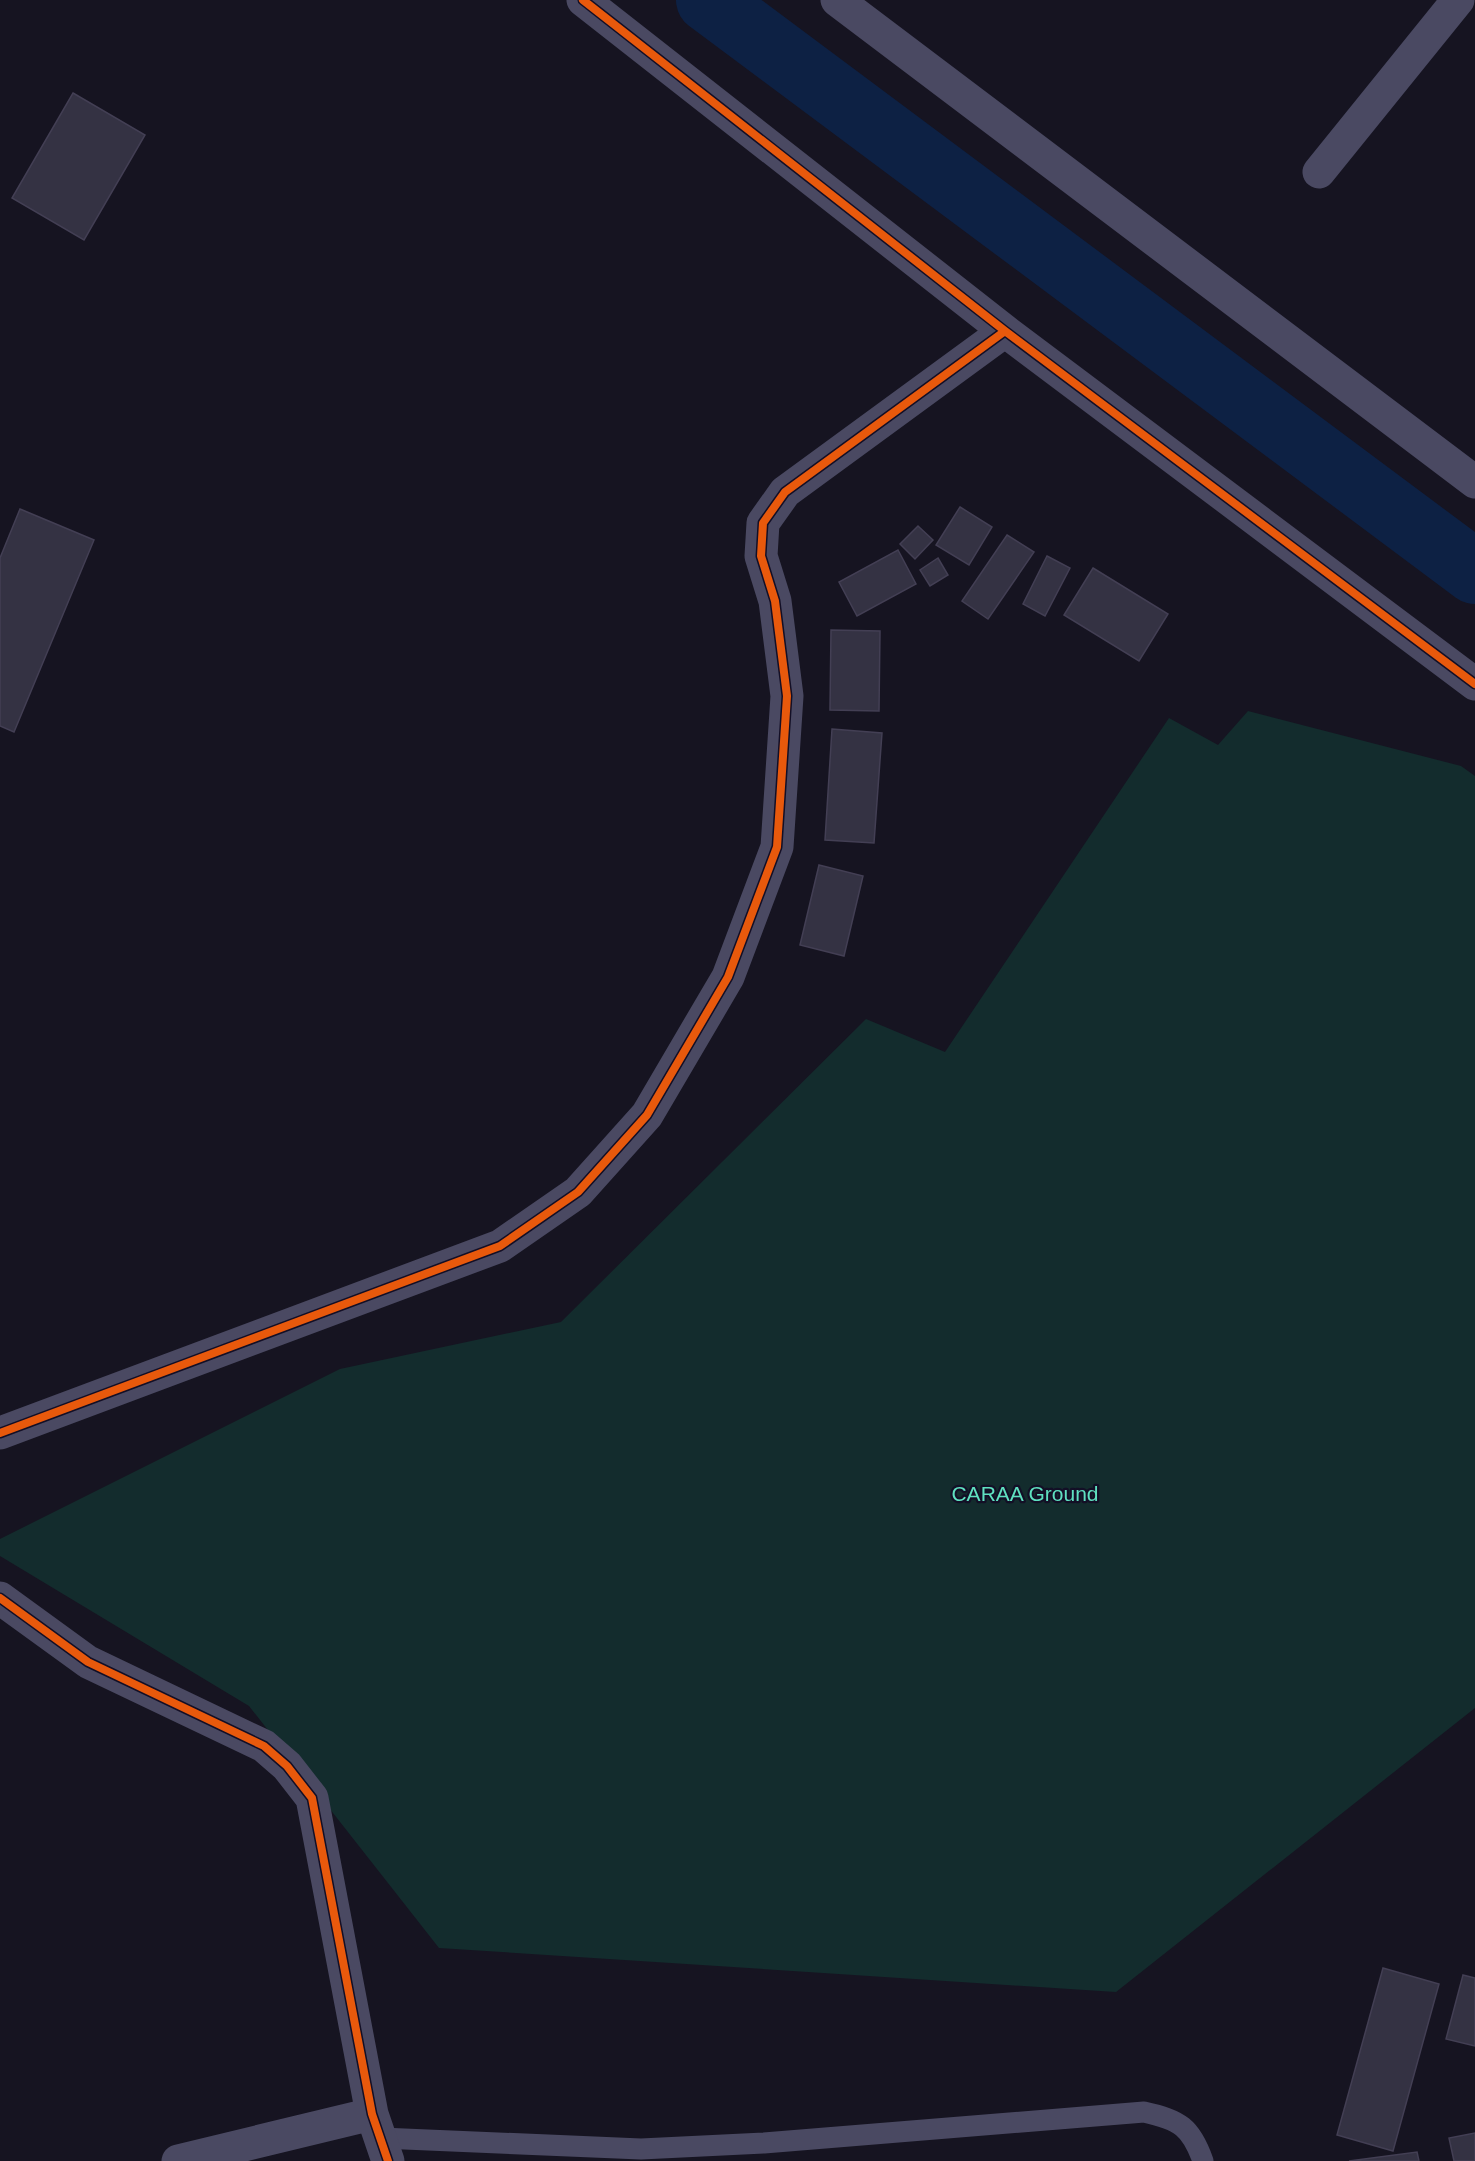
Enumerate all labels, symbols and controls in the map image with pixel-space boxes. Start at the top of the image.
park label: CARAA Ground [951,1482,1099,1505]

